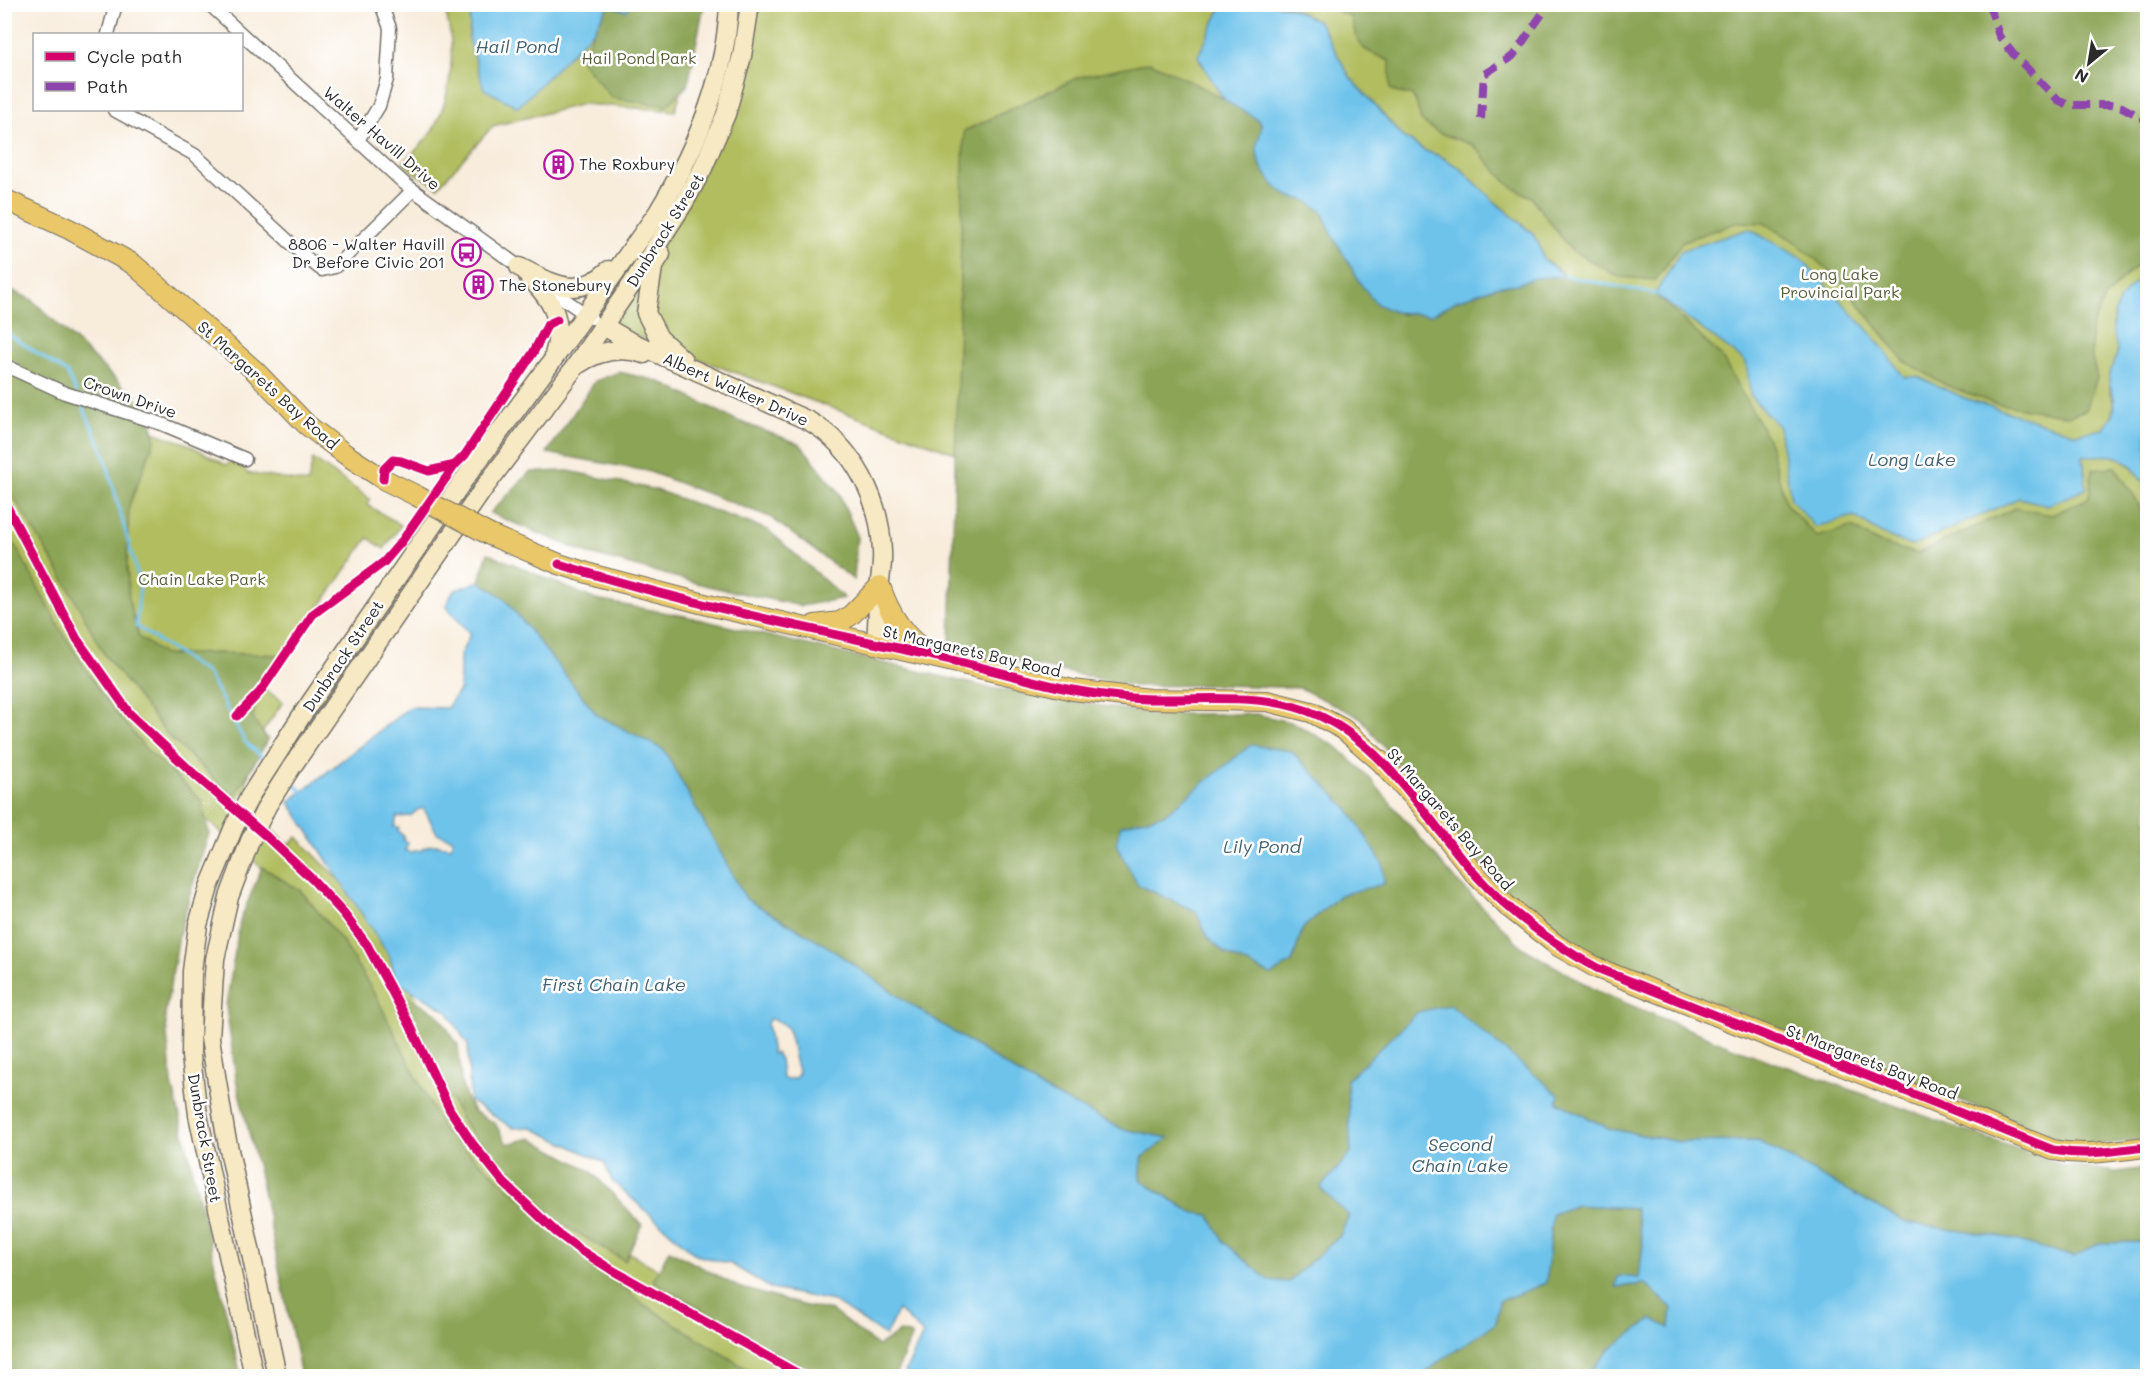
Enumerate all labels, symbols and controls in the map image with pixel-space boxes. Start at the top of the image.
legend [33,33,243,111]
north arrow [2059,33,2119,93]
water label: Hail Pond [476,34,560,58]
text: Cycle path [87,44,182,68]
park label: Hail Pond Park [581,47,697,68]
text: N [2071,64,2092,89]
text: Path [87,74,127,98]
street label: Walter Havill Drive [319,81,445,194]
building icon: The Roxbury [542,148,574,180]
place label: The Roxbury [579,153,675,174]
street label: Dunbrack Street [621,169,708,291]
place label: 8806 - Walter Havill Dr Before Civic 201 [288,233,445,272]
bus stop icon: 8806 - Walter Havill Dr Before Civic 201 [450,237,482,269]
park label: Long Lake Provincial Park [1780,263,1900,302]
building icon: The Stonebury [462,269,494,301]
place label: The Stonebury [499,274,612,295]
street label: St Margarets Bay Road [194,316,343,453]
street label: Albert Walker Drive [660,347,812,430]
street label: Crown Drive [81,371,180,422]
water label: Long Lake [1868,447,1956,471]
park label: Chain Lake Park [138,568,266,589]
street label: Dunbrack Street [297,596,388,716]
street label: St Margarets Bay Road [881,620,1063,681]
street label: St Margarets Bay Road [1383,743,1518,894]
water label: Lily Pond [1223,834,1302,858]
water label: First Chain Lake [542,972,686,996]
street label: St Margarets Bay Road [1783,1019,1961,1104]
street label: Dunbrack Street [184,1072,227,1204]
water label: Second Chain Lake [1412,1132,1508,1177]

